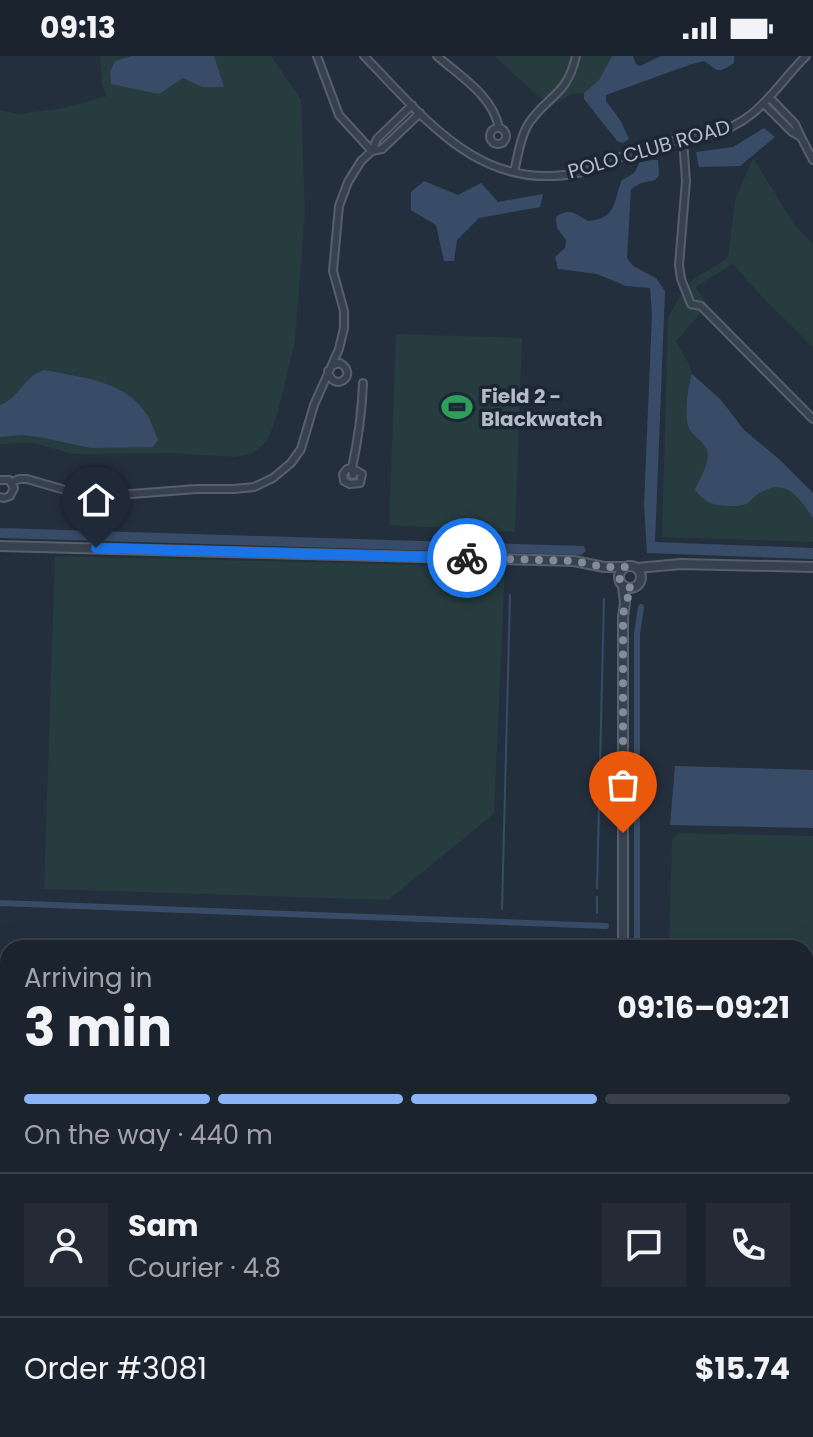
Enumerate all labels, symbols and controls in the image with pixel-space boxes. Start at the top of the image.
text: 09:13 [40,6,116,49]
street label: POLO CLUB ROAD [565,112,733,186]
place label: Field 2 - Blackwatch [481,382,603,433]
sports icon: Field 2 - Blackwatch [440,390,474,424]
pin [62,466,130,548]
icon: home [74,478,118,522]
courier [427,518,507,598]
icon: bike [445,536,489,580]
pin [589,751,657,833]
icon: bag [601,763,645,807]
text: Arriving in [24,960,153,996]
text: 09:16–09:21 [617,986,790,1029]
text: 3 min [24,991,172,1064]
text: On the way · 440 m [24,1117,273,1153]
button: person [24,1203,108,1287]
button: chat [602,1203,686,1287]
button: phone [706,1203,790,1287]
text: Sam [128,1204,199,1247]
text: Courier · 4.8 [128,1250,281,1286]
text: Order #3081 [24,1347,207,1390]
text: $15.74 [695,1347,790,1390]

